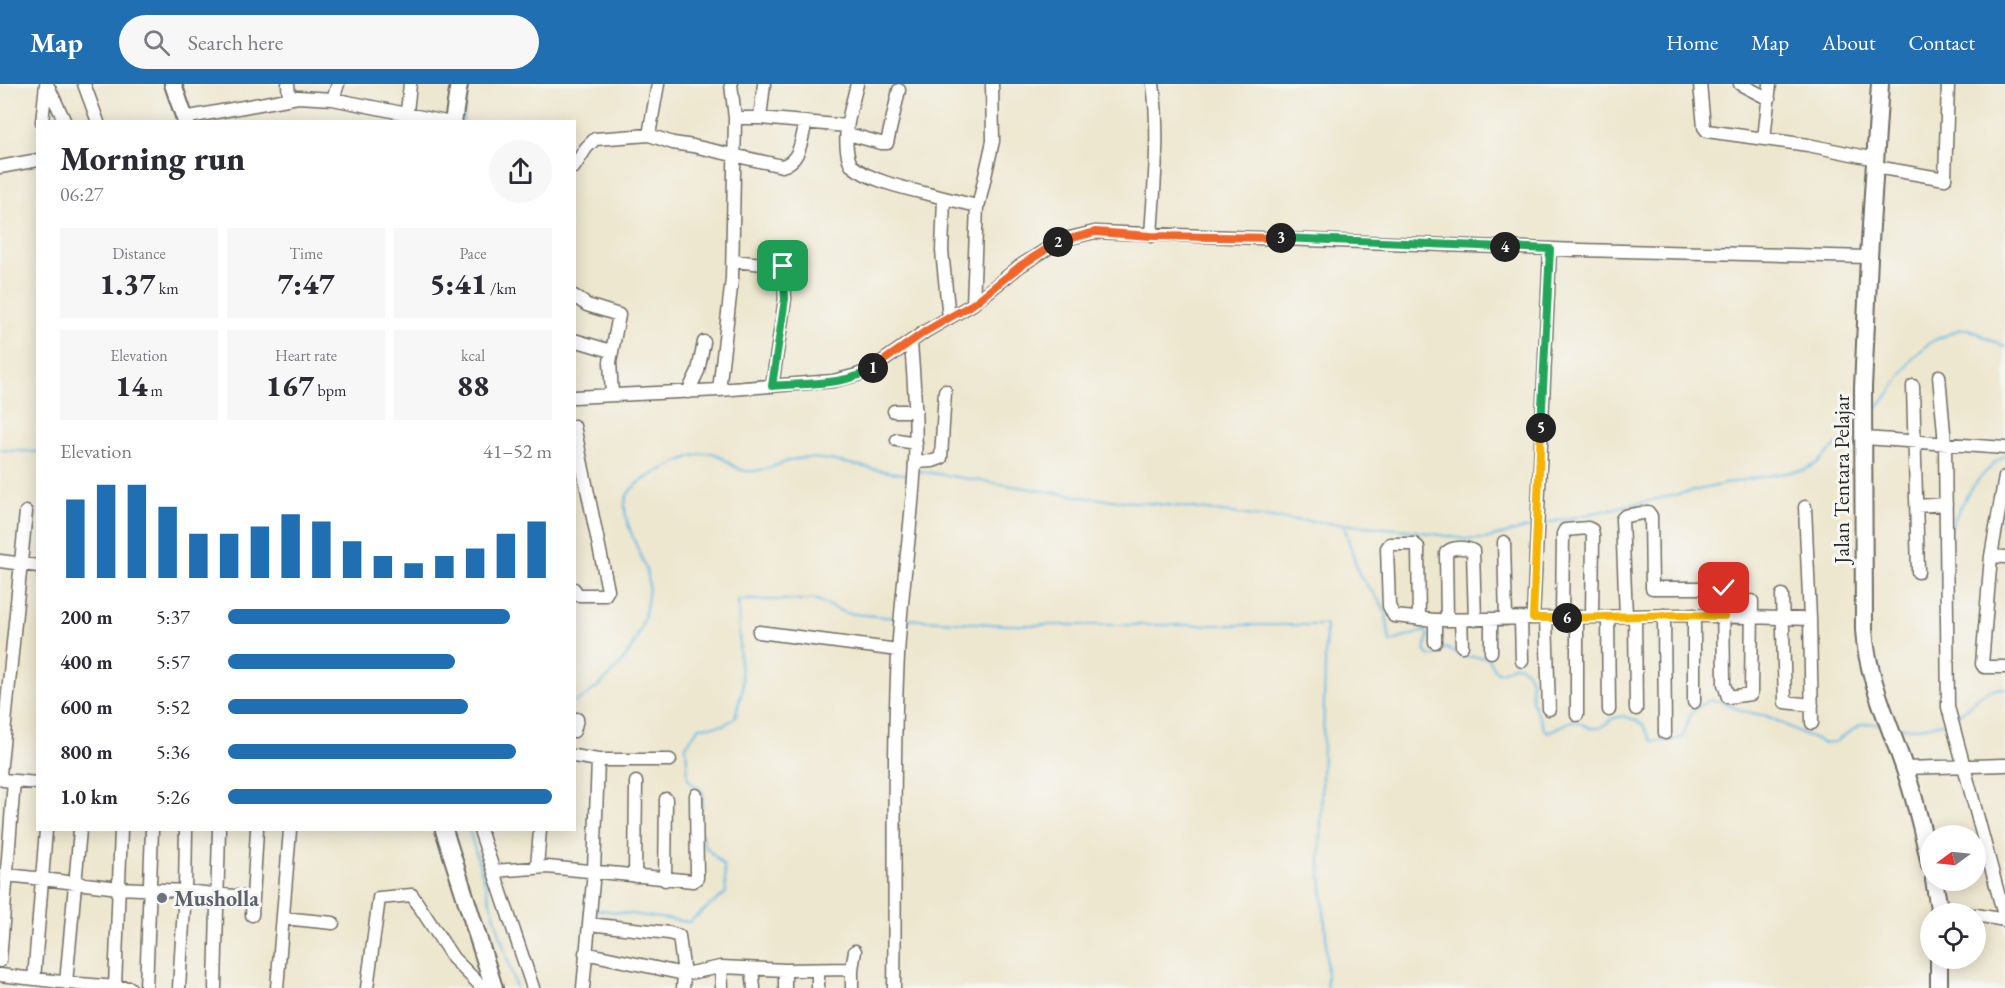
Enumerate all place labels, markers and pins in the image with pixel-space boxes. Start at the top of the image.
pin: 3 [1266,223,1296,253]
pin: 2 [1043,227,1073,257]
pin: 4 [1490,232,1520,262]
pin [757,240,808,291]
pin: 1 [858,353,888,383]
pin: 5 [1526,413,1556,443]
pin [1698,562,1749,613]
pin: 6 [1552,603,1582,633]
place label: Musholla [174,884,259,913]
marker: Musholla [155,891,169,905]

